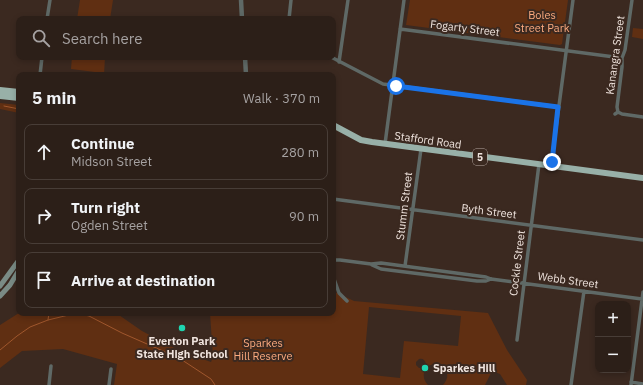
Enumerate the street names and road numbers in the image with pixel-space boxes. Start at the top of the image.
street label: Kanangra Street [603,15,627,95]
street label: Fogarty Street [429,17,501,39]
street label: Stafford Road [394,128,462,152]
road number: 5 [473,149,487,165]
street label: Stumm Street [393,171,415,241]
street label: Byth Street [461,201,517,221]
street label: Cockle Street [506,229,528,297]
street label: Webb Street [537,269,599,291]

